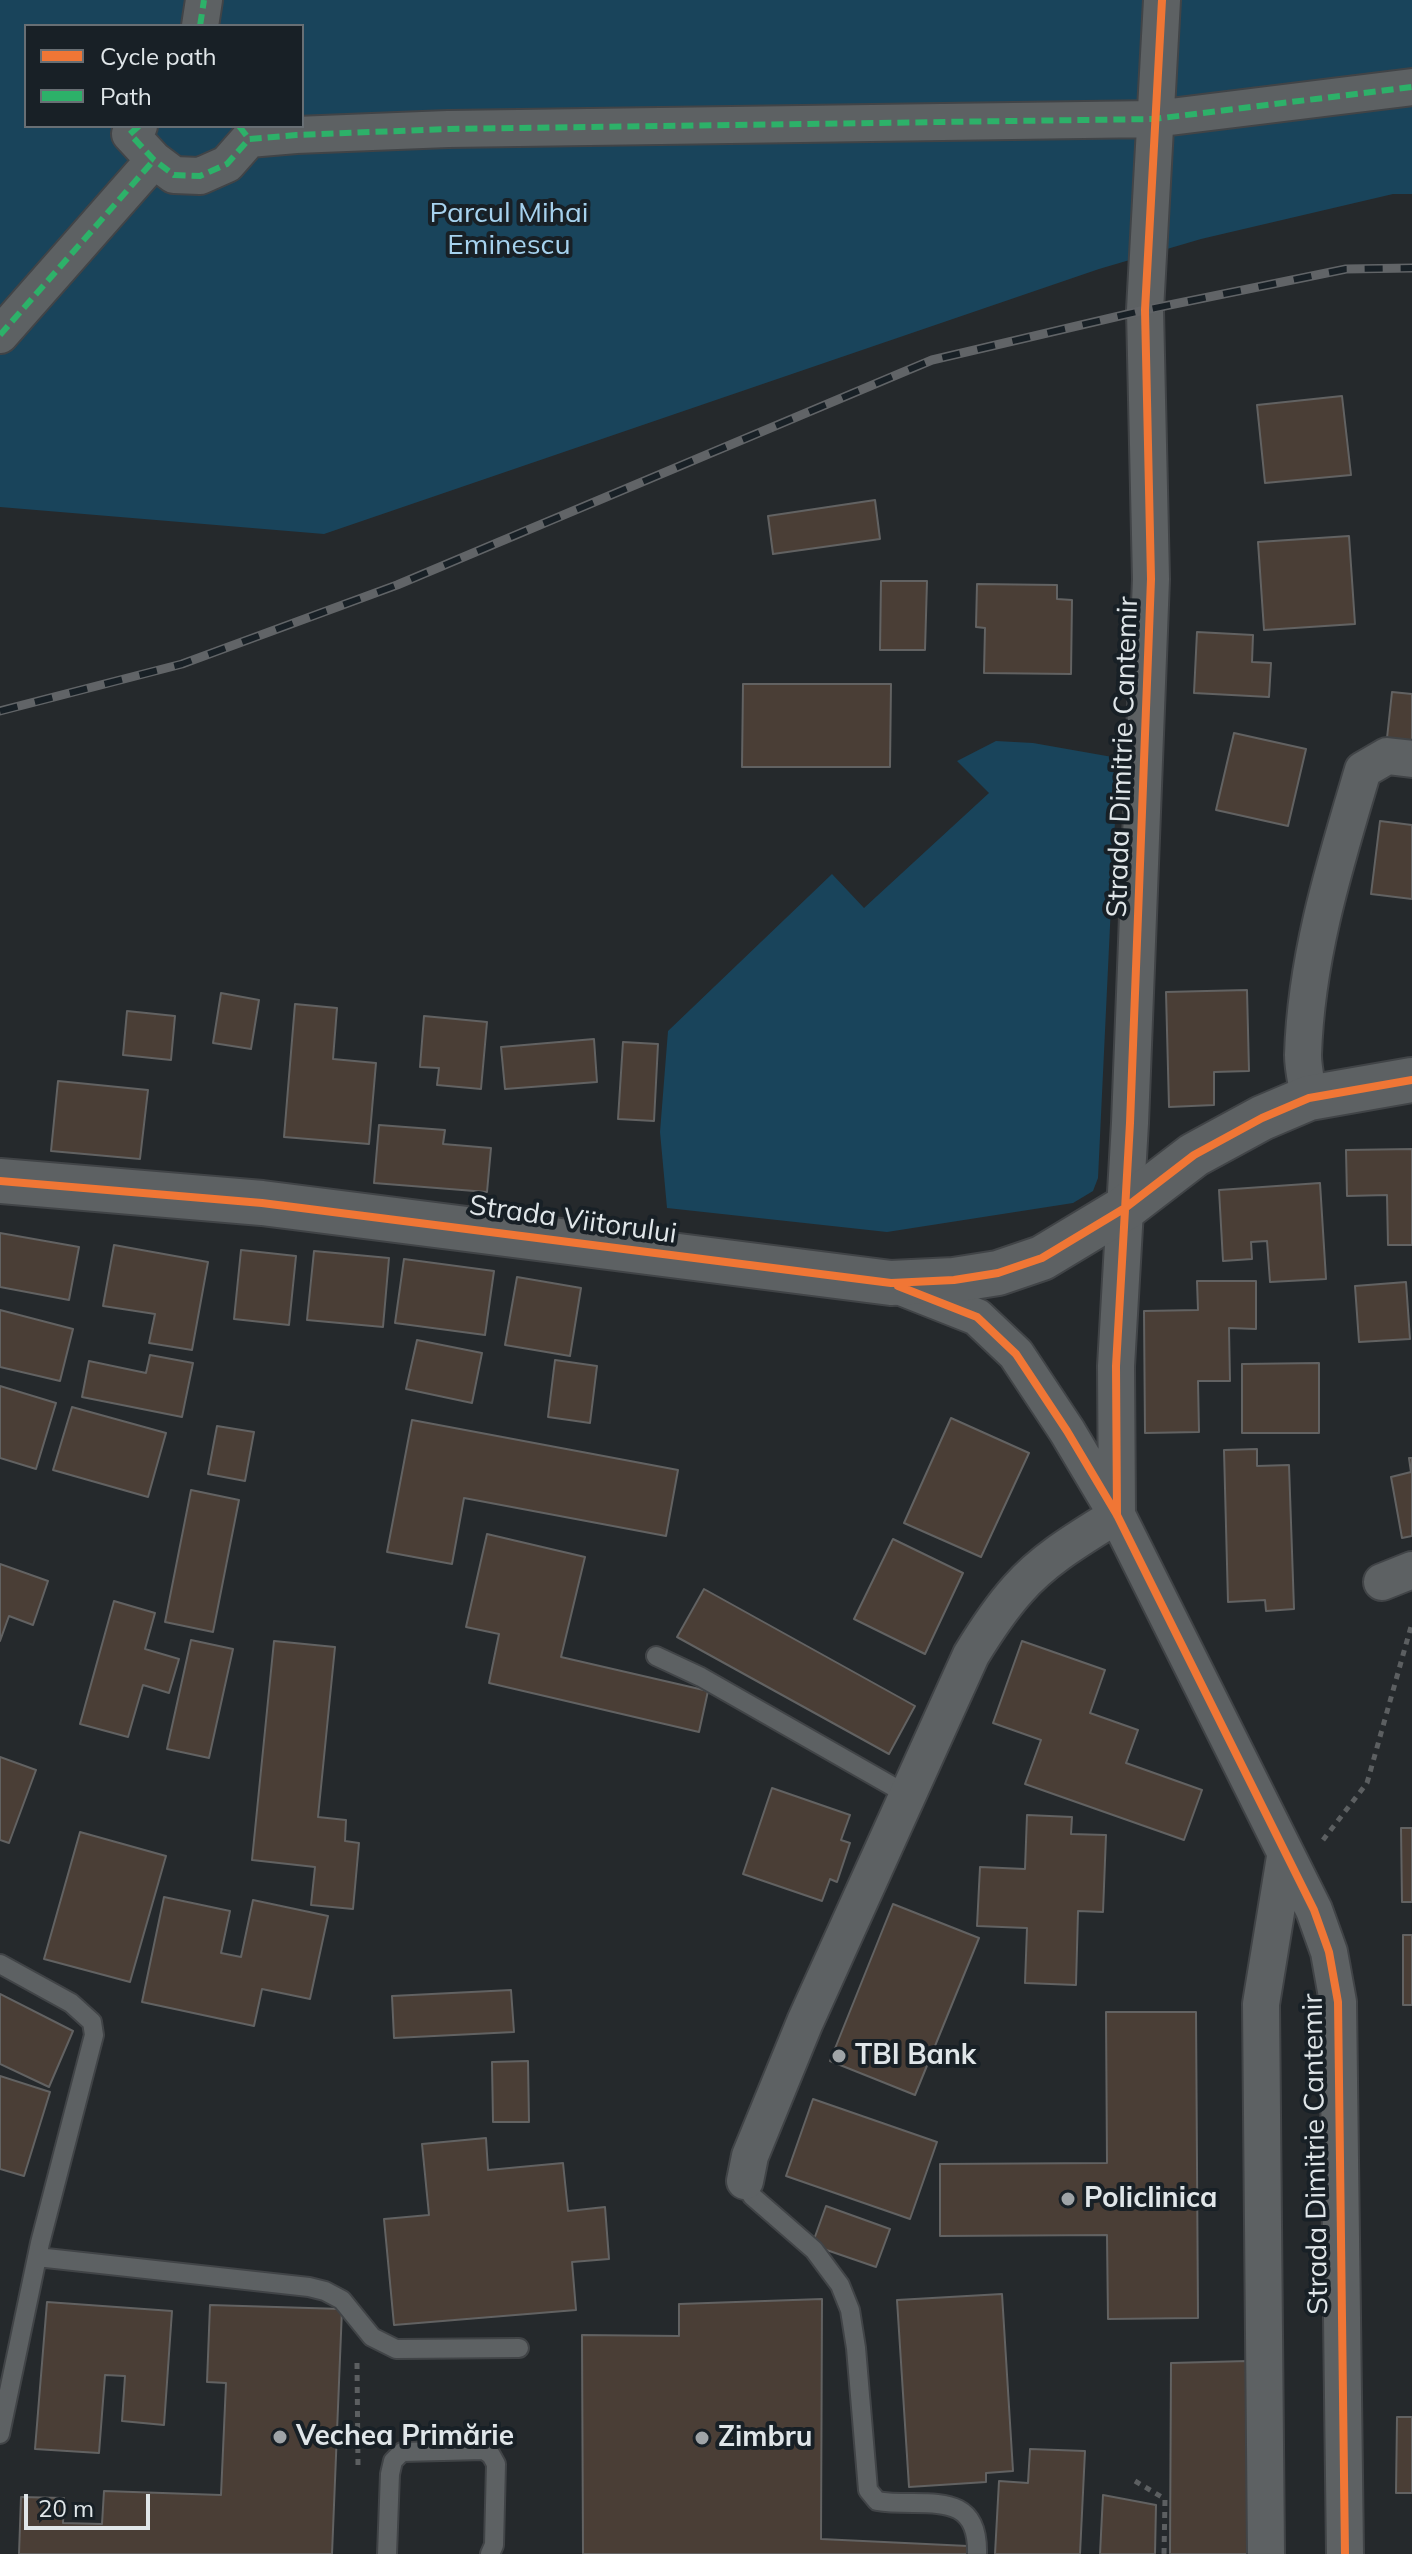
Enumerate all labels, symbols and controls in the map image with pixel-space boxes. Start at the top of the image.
legend [24,24,304,128]
text: Cycle path [100,41,217,71]
text: Path [100,81,152,111]
park label: Parcul Mihai Eminescu [430,197,588,263]
street label: Strada Dimitrie Cantemir [1101,596,1145,918]
street label: Strada Viitorului [467,1189,679,1251]
street label: Strada Dimitrie Cantemir [1296,1993,1336,2315]
place label: TBI Bank [855,2039,976,2073]
marker: TBI Bank [830,2047,848,2065]
place label: Policlinica [1084,2182,1217,2216]
marker: Policlinica [1059,2190,1077,2208]
place label: Vechea Primărie [296,2420,514,2454]
place label: Zimbru [718,2421,813,2455]
marker: Vechea Primărie [271,2428,289,2446]
marker: Zimbru [693,2429,711,2447]
scale bar [28,2478,154,2528]
text: 20 m [38,2493,94,2523]

